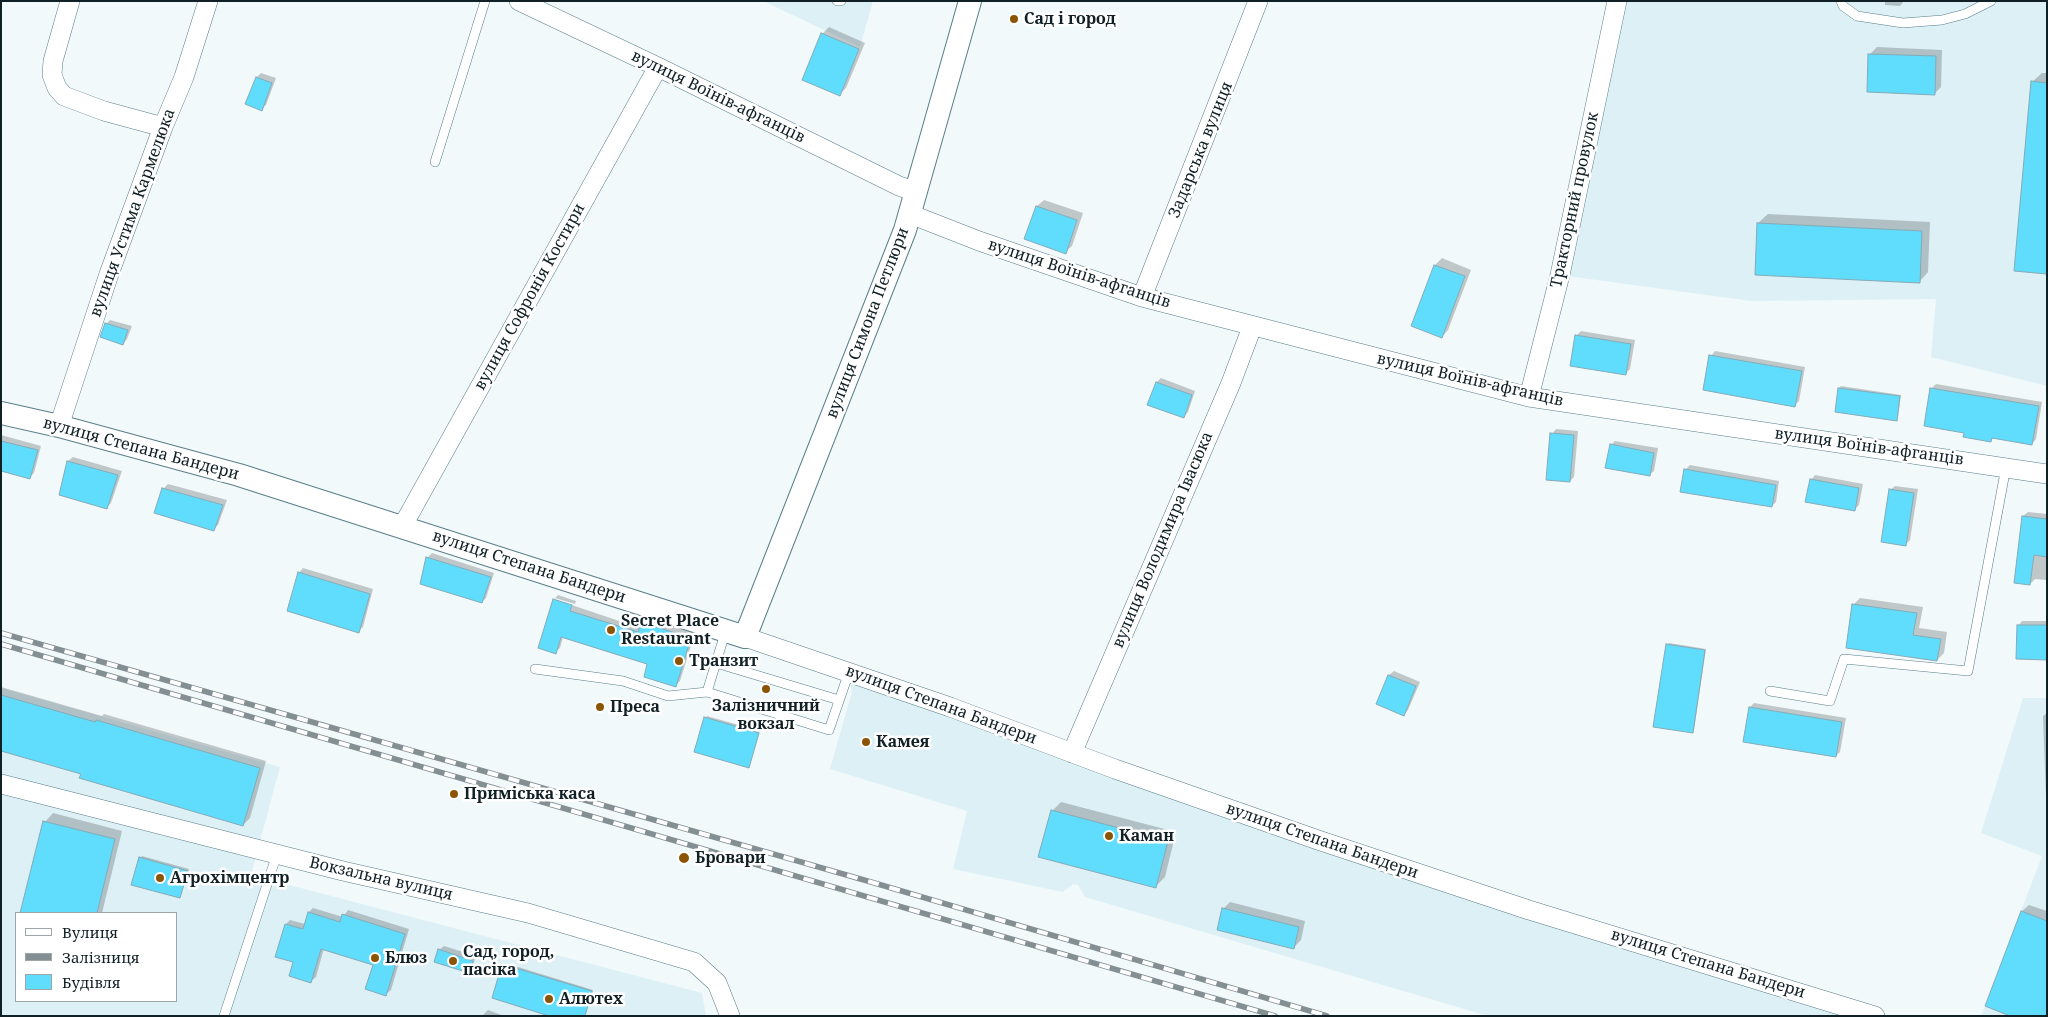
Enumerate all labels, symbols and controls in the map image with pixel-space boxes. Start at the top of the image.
place label: Сад і город [1024,9,1116,29]
marker: Сад і город [1008,13,1020,25]
street label: вулиця Воїнів-афганців [628,47,808,147]
street label: Задарська вулиця [1165,79,1237,221]
street label: вулиця Устима Кармелюка [86,106,180,320]
street label: Тракторний провулок [1547,110,1603,290]
street label: вулиця Софронія Костири [471,200,589,394]
street label: вулиця Симона Петлюри [823,225,913,421]
street label: вулиця Воїнів-афганців [985,235,1173,313]
street label: вулиця Воїнів-афганців [1375,349,1565,411]
street label: вулиця Степана Бандери [41,414,241,484]
street label: вулиця Воїнів-афганців [1773,424,1965,470]
street label: вулиця Володимира Івасюка [1109,429,1217,651]
street label: вулиця Степана Бандери [430,527,628,607]
place label: Secret Place Restaurant [621,611,719,649]
marker: Secret Place Restaurant [605,624,617,636]
place label: Транзит [689,651,758,671]
marker: Транзит [673,655,685,667]
street label: вулиця Степана Бандери [843,661,1039,749]
marker: Залізничний вокзал [760,683,772,695]
place label: Залізничний вокзал [712,696,820,734]
place label: Преса [610,697,660,717]
marker: Преса [594,701,606,713]
place label: Камея [876,732,930,752]
marker: Камея [860,736,872,748]
place label: Приміська каса [464,784,596,804]
marker: Приміська каса [448,788,460,800]
street label: вулиця Степана Бандери [1223,799,1421,883]
place label: Каман [1119,826,1174,846]
marker: Каман [1103,830,1115,842]
place label: Бровари [695,848,766,868]
marker: Бровари [677,851,691,865]
street label: Вокзальна вулиця [307,853,455,905]
place label: Агрохімцентр [170,868,289,888]
marker: Агрохімцентр [154,872,166,884]
legend [15,912,178,1002]
text: Вулиця [62,922,118,942]
street label: вулиця Степана Бандери [1608,925,1808,1003]
place label: Сад, город, пасіка [463,942,554,980]
text: Залізниця [62,947,140,967]
place label: Блюз [385,948,427,968]
marker: Блюз [369,952,381,964]
marker: Сад, город, пасіка [447,955,459,967]
text: Будівля [62,972,120,992]
place label: Алютех [559,989,623,1009]
marker: Алютех [543,993,555,1005]

